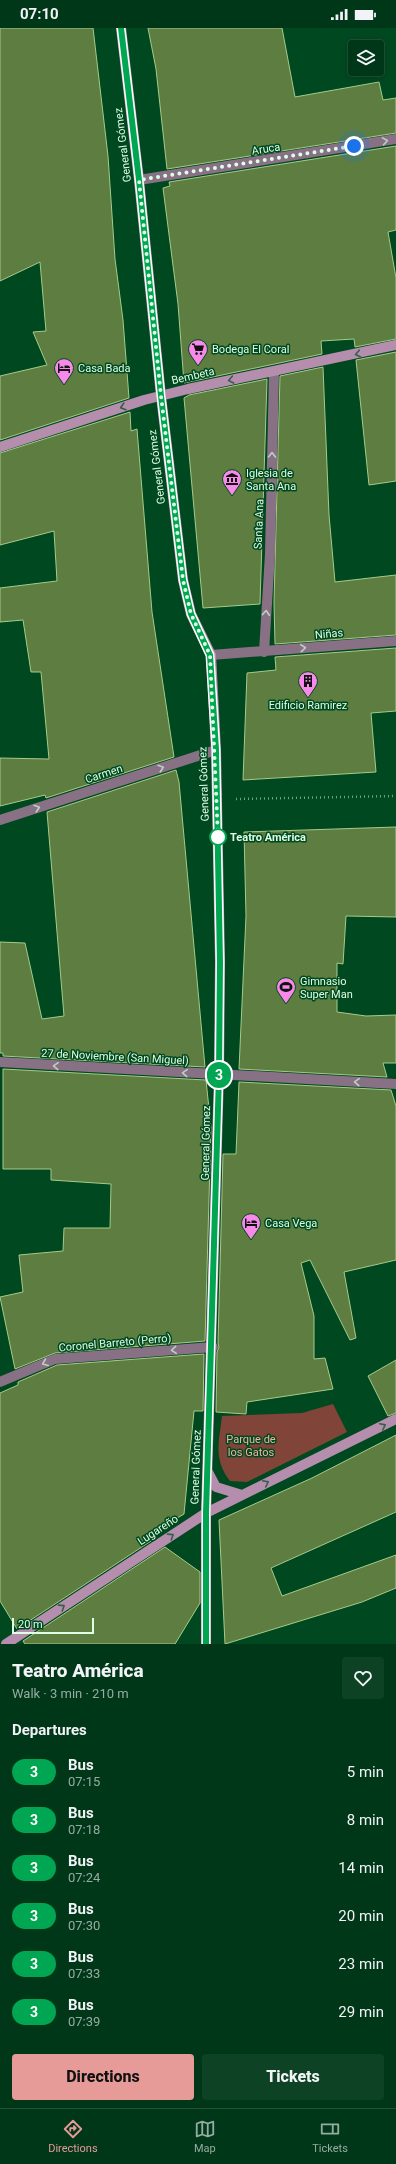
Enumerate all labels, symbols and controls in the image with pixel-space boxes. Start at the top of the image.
text: 07:10 [20,5,59,23]
map controls [348,40,384,76]
button: layers [348,40,384,76]
street label: General Gómez [112,107,134,183]
your location [344,136,364,156]
one-way arrow [382,137,388,146]
street label: Aruca [251,140,281,158]
supermarket icon: Bodega El Coral [187,338,209,366]
place label: Bodega El Coral [212,343,289,356]
one-way arrow [355,349,361,357]
hotel icon: Casa Bada [53,357,75,385]
place label: Casa Bada [78,362,131,375]
street label: Bembeta [170,365,216,387]
one-way arrow [228,376,234,384]
one-way arrow [120,402,127,411]
street label: General Gómez [146,429,168,505]
one-way arrow [268,452,276,458]
place label: Iglesia de Santa Ana [246,467,296,493]
museum icon: Iglesia de Santa Ana [221,468,243,496]
street label: Santa Ana [252,499,266,549]
one-way arrow [262,610,271,616]
street label: Niñas [314,626,344,642]
one-way arrow [300,644,306,653]
building icon: Edificio Ramirez [297,670,319,698]
place label: Edificio Ramirez [269,699,348,712]
street label: General Gómez [196,746,212,822]
street label: Carmen [84,762,124,786]
one-way arrow [157,764,164,773]
one-way arrow [33,804,40,813]
marker: Teatro América [209,828,227,846]
place label: Teatro América [230,831,306,844]
place label: Gimnasio Super Man [300,975,353,1001]
sports icon: Gimnasio Super Man [275,976,297,1004]
street label: 27 de Noviembre (San Miguel) [41,1047,189,1067]
one-way arrow [53,1061,59,1070]
line badge: 3 [206,1062,232,1088]
text: 3 [215,1067,223,1083]
one-way arrow [182,1069,188,1077]
one-way arrow [354,1078,360,1087]
street label: General Gómez [199,1105,213,1181]
hotel icon: Casa Vega [240,1212,262,1240]
place label: Casa Vega [265,1217,317,1230]
street label: Coronel Barreto (Perro) [58,1332,172,1354]
one-way arrow [171,1345,177,1354]
one-way arrow [41,1359,48,1367]
one-way arrow [379,1423,386,1430]
street label: General Gómez [188,1429,204,1505]
park label: Parque de los Gatos [226,1433,276,1459]
one-way arrow [262,1481,270,1488]
street label: Lugareño [135,1512,181,1548]
one-way arrow [167,1533,174,1541]
one-way arrow [58,1604,65,1612]
scale bar [12,1616,94,1635]
text: 20 m [18,1618,43,1631]
button: heart [342,1657,384,1699]
text: Teatro América [12,1659,144,1682]
text: Walk · 3 min · 210 m [12,1686,129,1701]
text: Departures [12,1721,87,1739]
text: Bus [68,1756,94,1774]
text: 5 min [347,1763,384,1781]
text: 3 [30,1764,38,1780]
text: 07:15 [68,1774,100,1789]
text: Bus [68,1804,94,1822]
text: 8 min [347,1811,384,1829]
text: 3 [30,1812,38,1828]
text: 07:18 [68,1822,100,1837]
text: Bus [68,1852,94,1870]
text: 14 min [338,1859,384,1877]
text: 3 [30,1860,38,1876]
text: 07:24 [68,1870,100,1885]
text: Bus [68,1900,94,1918]
text: 20 min [338,1907,384,1925]
text: 3 [30,1908,38,1924]
text: 07:30 [68,1918,100,1933]
text: Bus [68,1948,94,1966]
text: 23 min [338,1955,384,1973]
text: 3 [30,1956,38,1972]
text: 07:33 [68,1966,100,1981]
text: Bus [68,1996,94,2014]
text: 29 min [338,2003,384,2021]
text: 3 [30,2004,38,2020]
text: 07:39 [68,2014,100,2029]
button: Directions [12,2054,194,2100]
button: Tickets [202,2054,384,2100]
tab: Directions [48,2118,98,2155]
tab: Map [194,2118,216,2155]
tab: Tickets [312,2118,348,2155]

